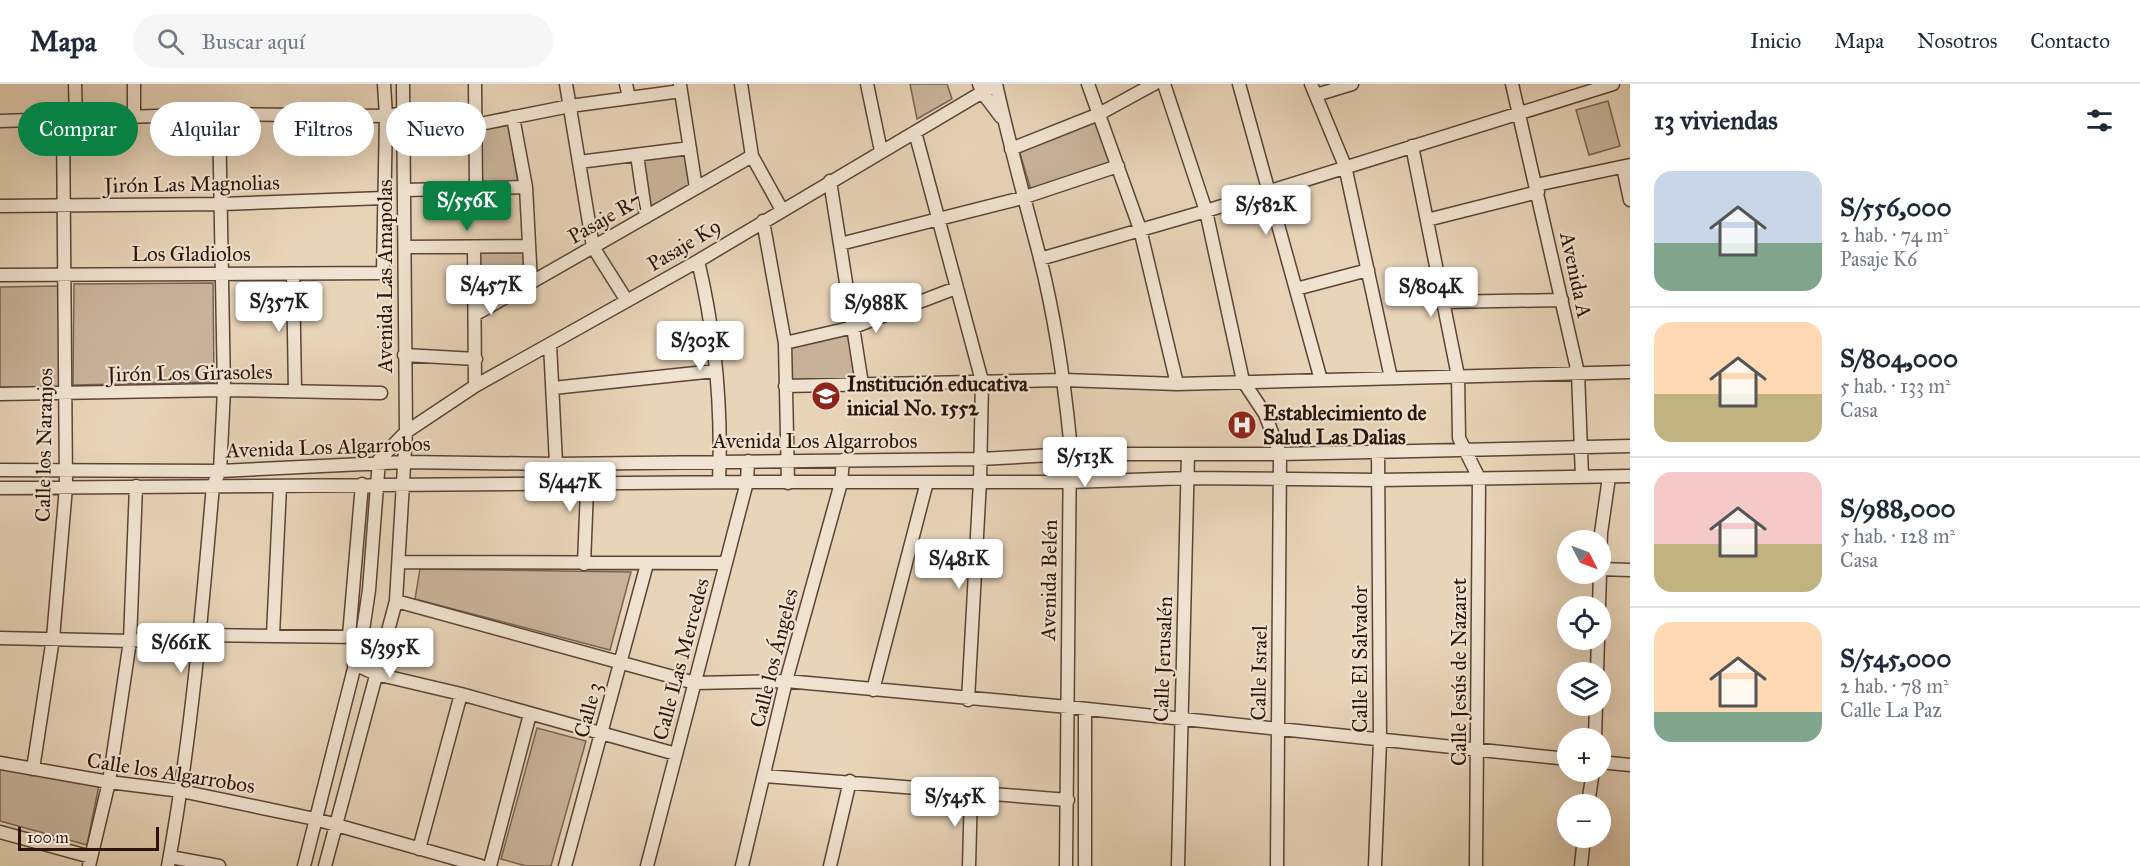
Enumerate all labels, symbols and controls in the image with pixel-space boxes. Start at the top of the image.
search box [133,14,553,68]
text: Mapa [30,24,97,59]
icon: search [154,25,187,58]
text: Buscar aquí [202,28,305,55]
text: Inicio [1750,28,1801,54]
text: Mapa [1834,28,1884,54]
text: Nosotros [1917,28,1997,54]
text: Contacto [2030,28,2110,54]
chip: Comprar [18,102,138,156]
chip: Alquilar [150,102,261,156]
chip: Filtros [273,102,374,156]
chip: Nuevo [386,102,486,156]
text: 13 viviendas [1654,104,1778,136]
icon: filters [2083,104,2116,137]
street label: Jirón Las Magnolias [102,169,280,199]
street label: Avenida Las Amapolas [372,179,398,374]
pin: S/556K [418,181,516,232]
pin: S/582K [1217,185,1315,236]
street label: Pasaje R7 [563,186,647,250]
text: S/556K [437,188,497,212]
text: S/556,000 [1840,191,1952,223]
text: S/582K [1236,192,1296,216]
icon: home [1702,195,1774,267]
street label: Pasaje K9 [642,213,726,277]
text: 2 hab. · 74 m² [1840,223,1949,247]
street label: Avenida A [1554,229,1598,320]
street label: Los Gladiolos [131,241,251,267]
text: Pasaje K6 [1840,247,1917,271]
pin: S/457K [442,265,540,316]
pin: S/804K [1382,267,1480,318]
text: S/457K [460,272,522,296]
text: S/804K [1399,274,1463,298]
pin: S/357K [230,282,328,333]
pin: S/988K [827,283,925,334]
text: S/357K [249,289,309,313]
text: S/988K [844,290,908,314]
pin: S/303K [651,321,749,372]
text: S/303K [671,328,729,352]
text: S/804,000 [1840,342,1958,374]
icon: home [1702,346,1774,418]
street label: Jirón Los Girasoles [105,359,273,387]
street label: Calle los Naranjos [30,368,58,522]
place label: Institución educativa inicial No. 1552 [847,371,1029,421]
text: 5 hab. · 133 m² [1840,374,1951,398]
school or university icon: Institución educativa inicial No. 1552 [810,380,842,412]
text: Casa [1840,398,1878,422]
place label: Establecimiento de Salud Las Dalias [1263,400,1427,450]
hospital icon: Establecimiento de Salud Las Dalias [1226,409,1258,441]
street label: Avenida Los Algarrobos [712,428,917,454]
street label: Avenida Los Algarrobos [224,430,431,464]
pin: S/513K [1036,437,1134,488]
text: S/513K [1057,444,1113,468]
pin: S/447K [521,462,619,513]
text: S/447K [539,469,601,493]
text: S/988,000 [1840,492,1956,524]
icon: home [1702,496,1774,568]
street label: Avenida Belén [1035,519,1063,642]
text: 5 hab. · 128 m² [1840,524,1955,548]
north arrow [1557,530,1611,584]
map controls [1557,530,1611,848]
pin: S/481K [910,539,1008,590]
text: S/481K [929,546,989,570]
text: Casa [1840,548,1878,572]
street label: Calle Las Mercedes [647,575,715,743]
street label: Calle Jesús de Nazaret [1446,577,1472,766]
street label: Calle El Salvador [1347,585,1373,733]
street label: Calle los Ángeles [744,586,804,730]
street label: Calle Jerusalén [1148,596,1178,722]
button: locate [1557,596,1611,650]
pin: S/661K [132,623,230,674]
street label: Calle Israel [1245,625,1273,721]
pin: S/395K [341,628,439,679]
text: S/661K [151,630,211,654]
text: S/395K [360,635,420,659]
text: S/545,000 [1840,642,1951,674]
icon: home [1702,646,1774,718]
button: layers [1557,662,1611,716]
text: 2 hab. · 78 m² [1840,674,1949,698]
street label: Calle 3 [568,680,608,740]
text: Calle La Paz [1840,698,1942,722]
button: + [1557,728,1611,782]
street label: Calle los Algarrobos [85,747,257,799]
pin: S/545K [906,777,1004,828]
text: S/545K [925,784,985,808]
button: − [1557,794,1611,848]
scale bar [18,824,159,852]
text: 100 m [27,828,69,847]

